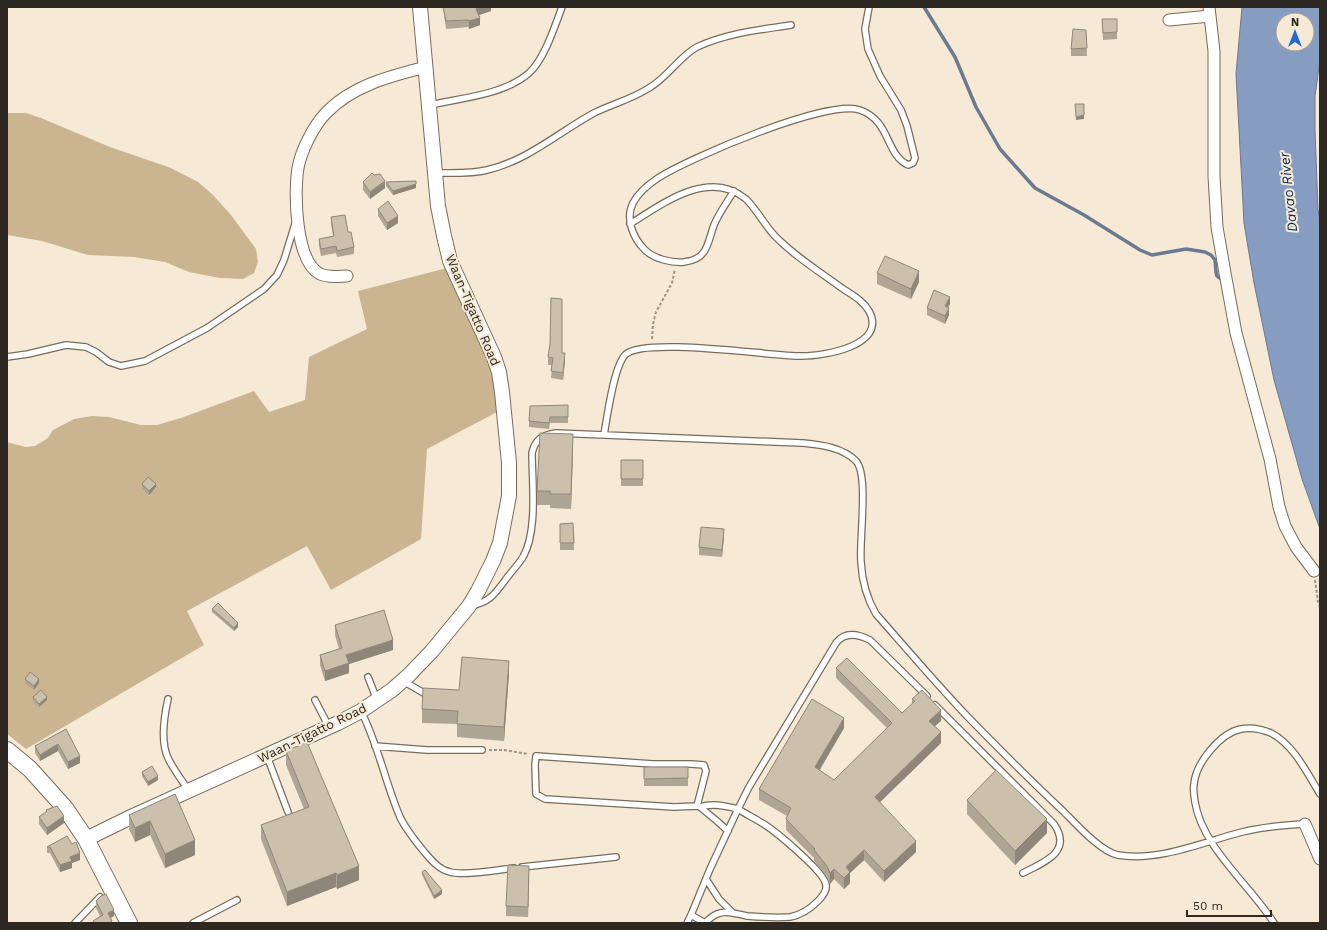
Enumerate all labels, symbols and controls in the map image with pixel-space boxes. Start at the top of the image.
north arrow [1275,12,1315,52]
text: N [1291,16,1299,29]
water label: Davao River [1276,151,1300,233]
street label: Waan-Tigatto Road [443,252,503,368]
street label: Waan-Tigatto Road [255,700,369,766]
scale bar [1187,892,1271,918]
text: 50 m [1193,899,1223,913]

